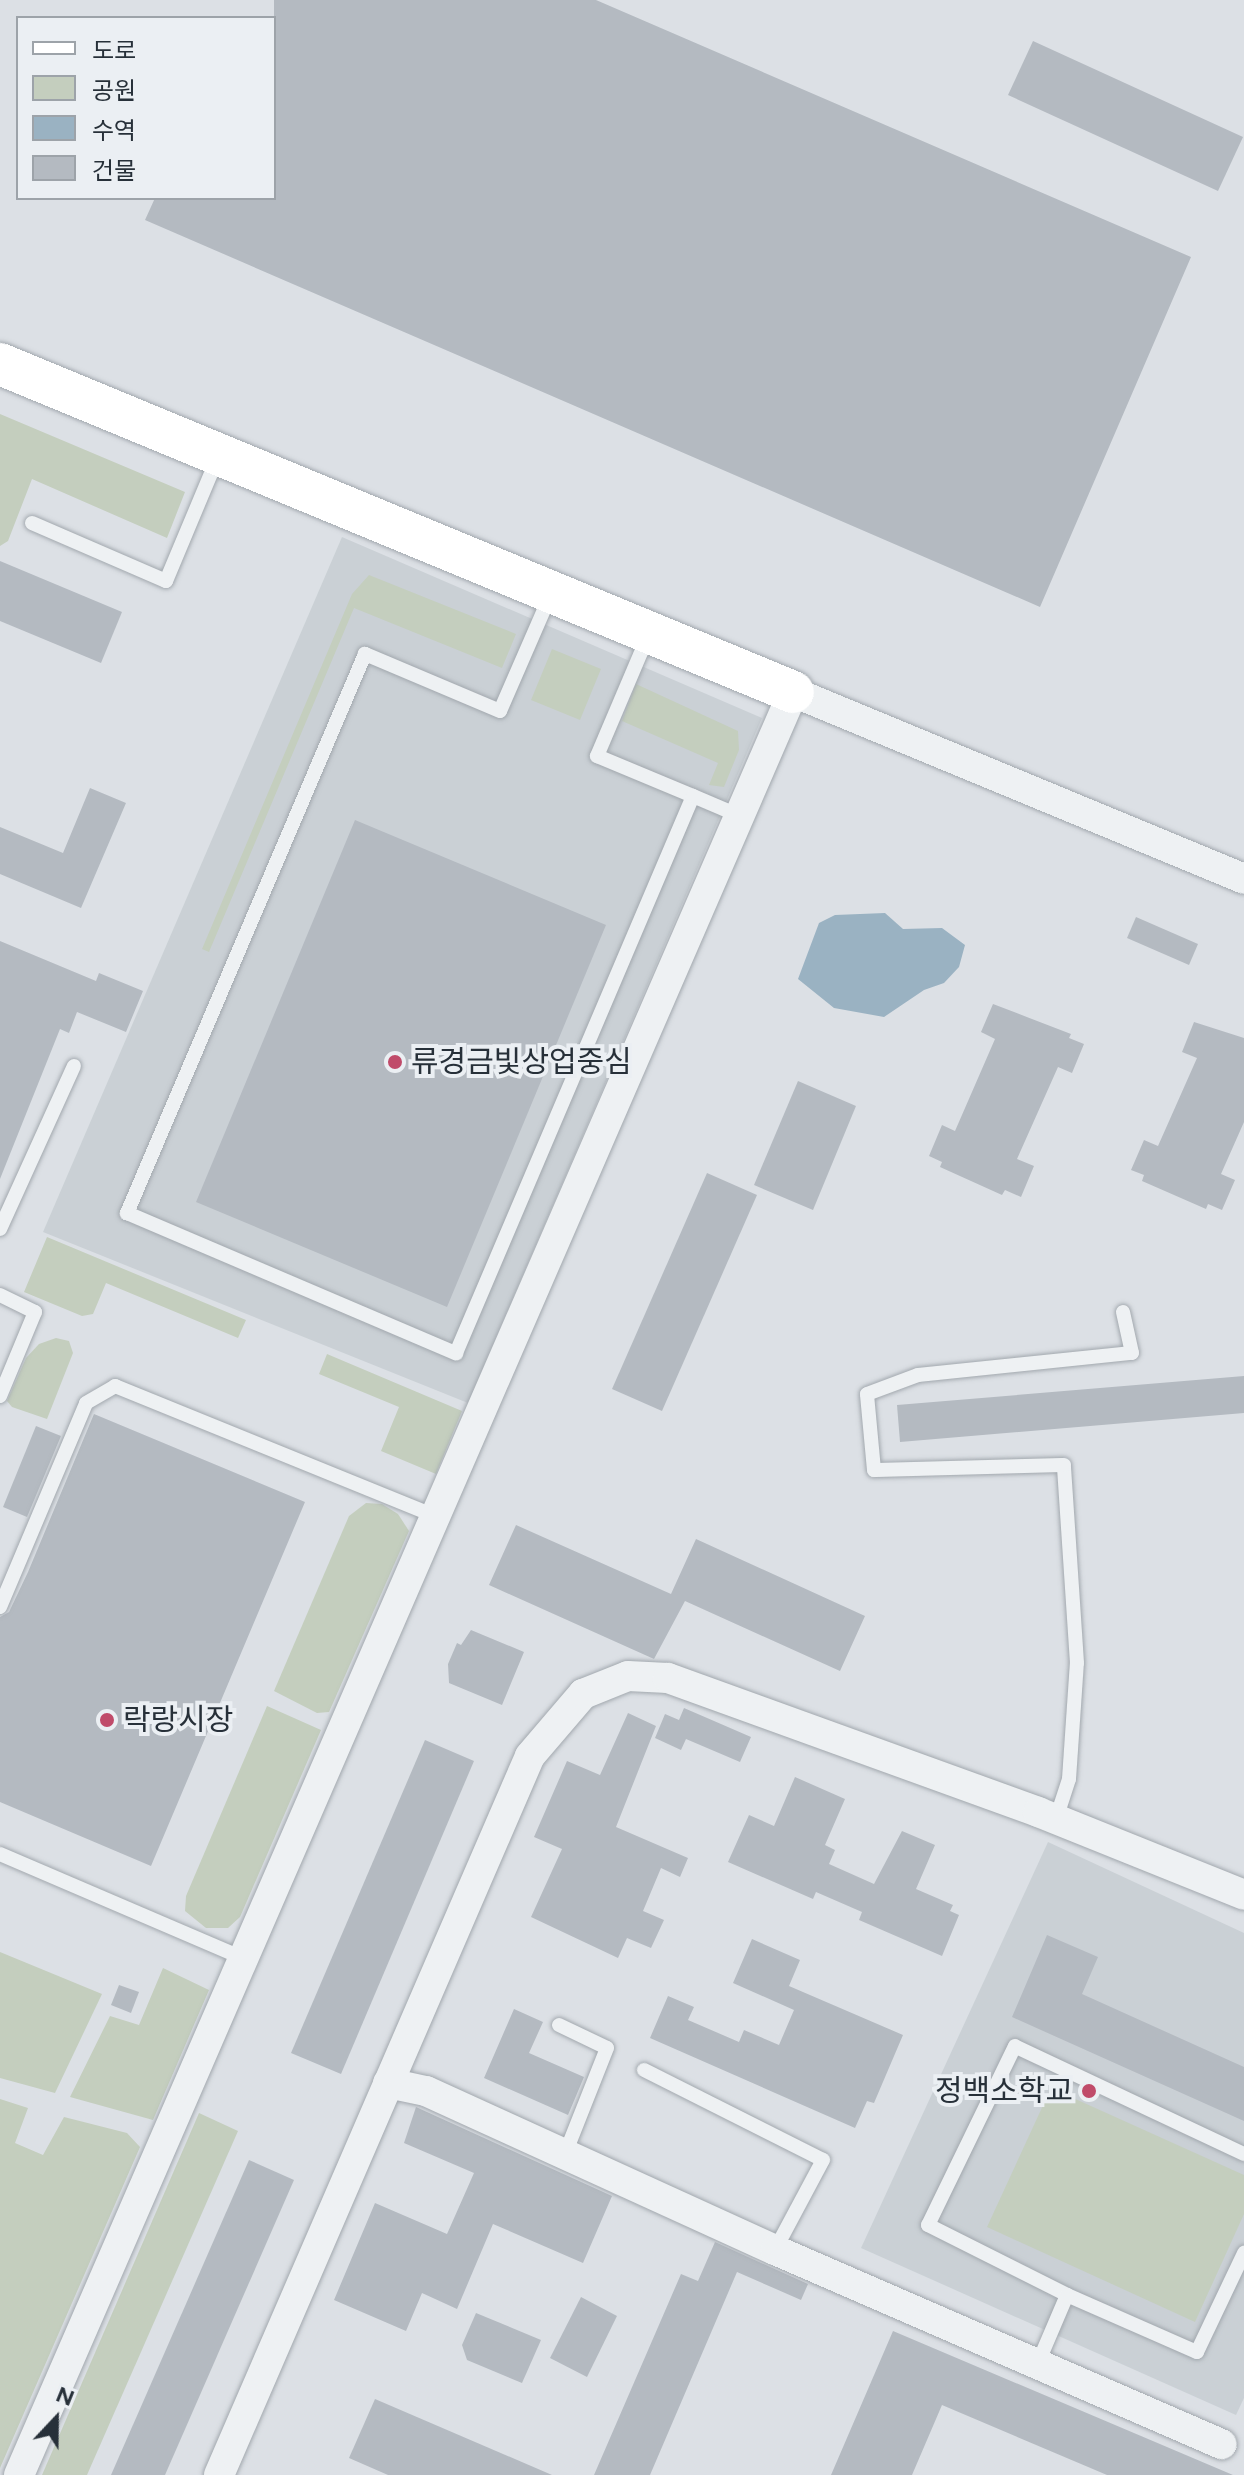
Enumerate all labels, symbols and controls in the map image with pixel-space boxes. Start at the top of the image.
legend [16,16,276,200]
text: 도로 [92,36,136,65]
text: 공원 [92,76,136,105]
text: 수역 [92,116,136,145]
text: 건물 [92,156,136,185]
place label: 류경금빛상업중심 [411,1044,632,1080]
marker: 류경금빛상업중심 [386,1053,404,1071]
place label: 락랑시장 [123,1702,233,1738]
marker: 락랑시장 [98,1711,116,1729]
place label: 정백소학교 [935,2073,1073,2109]
marker: 정백소학교 [1080,2082,1098,2100]
north arrow [16,2379,96,2459]
text: N [52,2381,78,2412]

